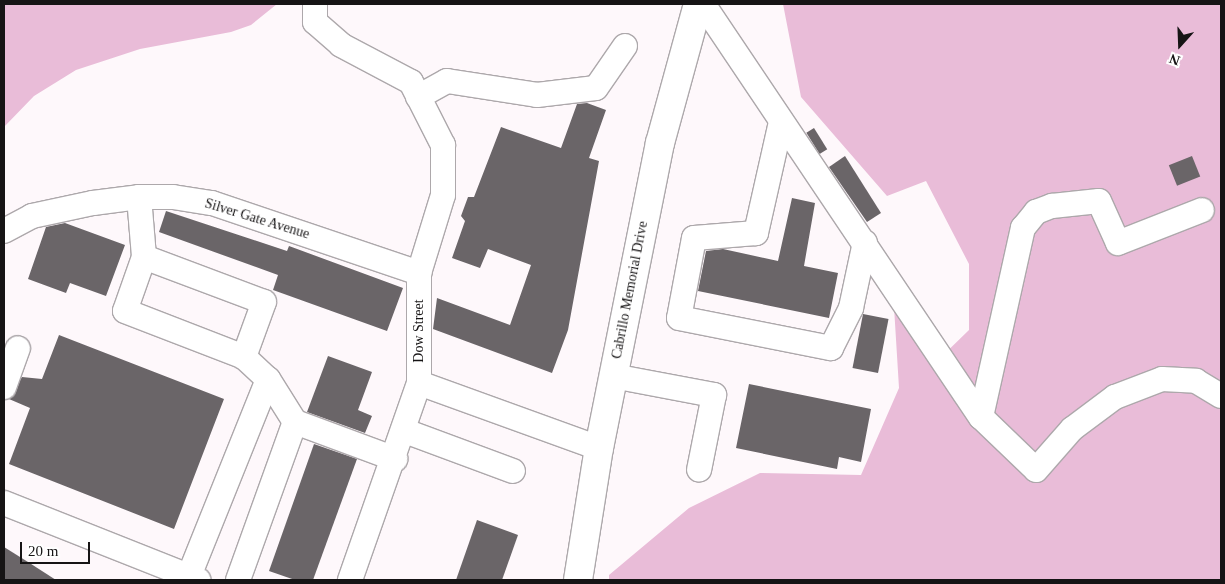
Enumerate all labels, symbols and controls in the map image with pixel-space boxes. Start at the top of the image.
north arrow [1155,20,1205,70]
text: N [1167,51,1182,68]
street label: Silver Gate Avenue [202,195,312,243]
street label: Cabrillo Memorial Drive [608,220,652,360]
street label: Dow Street [411,299,427,363]
scale bar [22,532,92,564]
text: 20 m [28,543,58,559]

